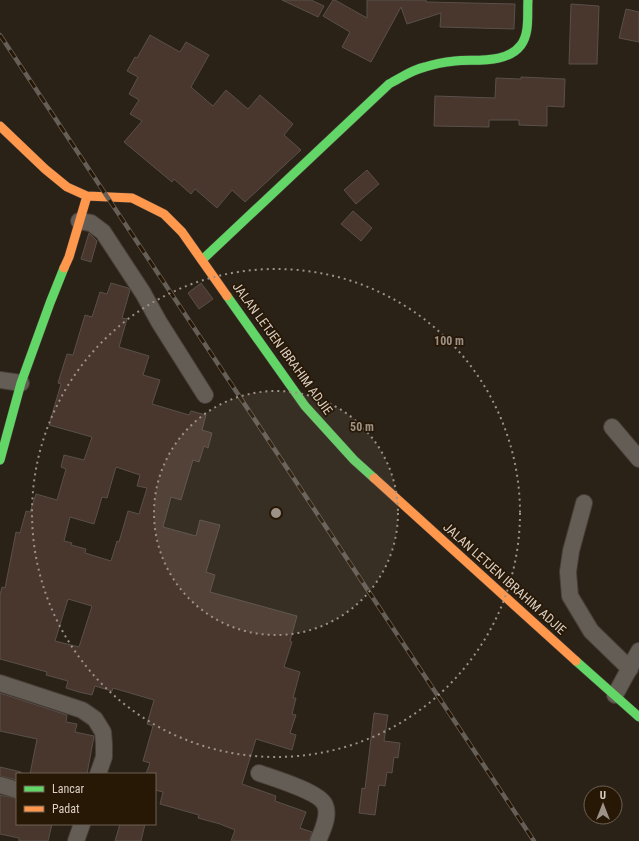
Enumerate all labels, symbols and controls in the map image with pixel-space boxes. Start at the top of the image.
street label: JALAN LETJEN IBRAHIM ADJIE [229,279,336,417]
text: 100 m [434,334,464,348]
text: 50 m [350,420,374,434]
centre of rings [269,506,283,520]
street label: JALAN LETJEN IBRAHIM ADJIE [440,519,569,637]
legend [16,773,156,825]
text: Lancar [52,782,85,796]
north arrow [583,785,623,825]
text: U [600,789,606,802]
text: Padat [52,802,80,816]

